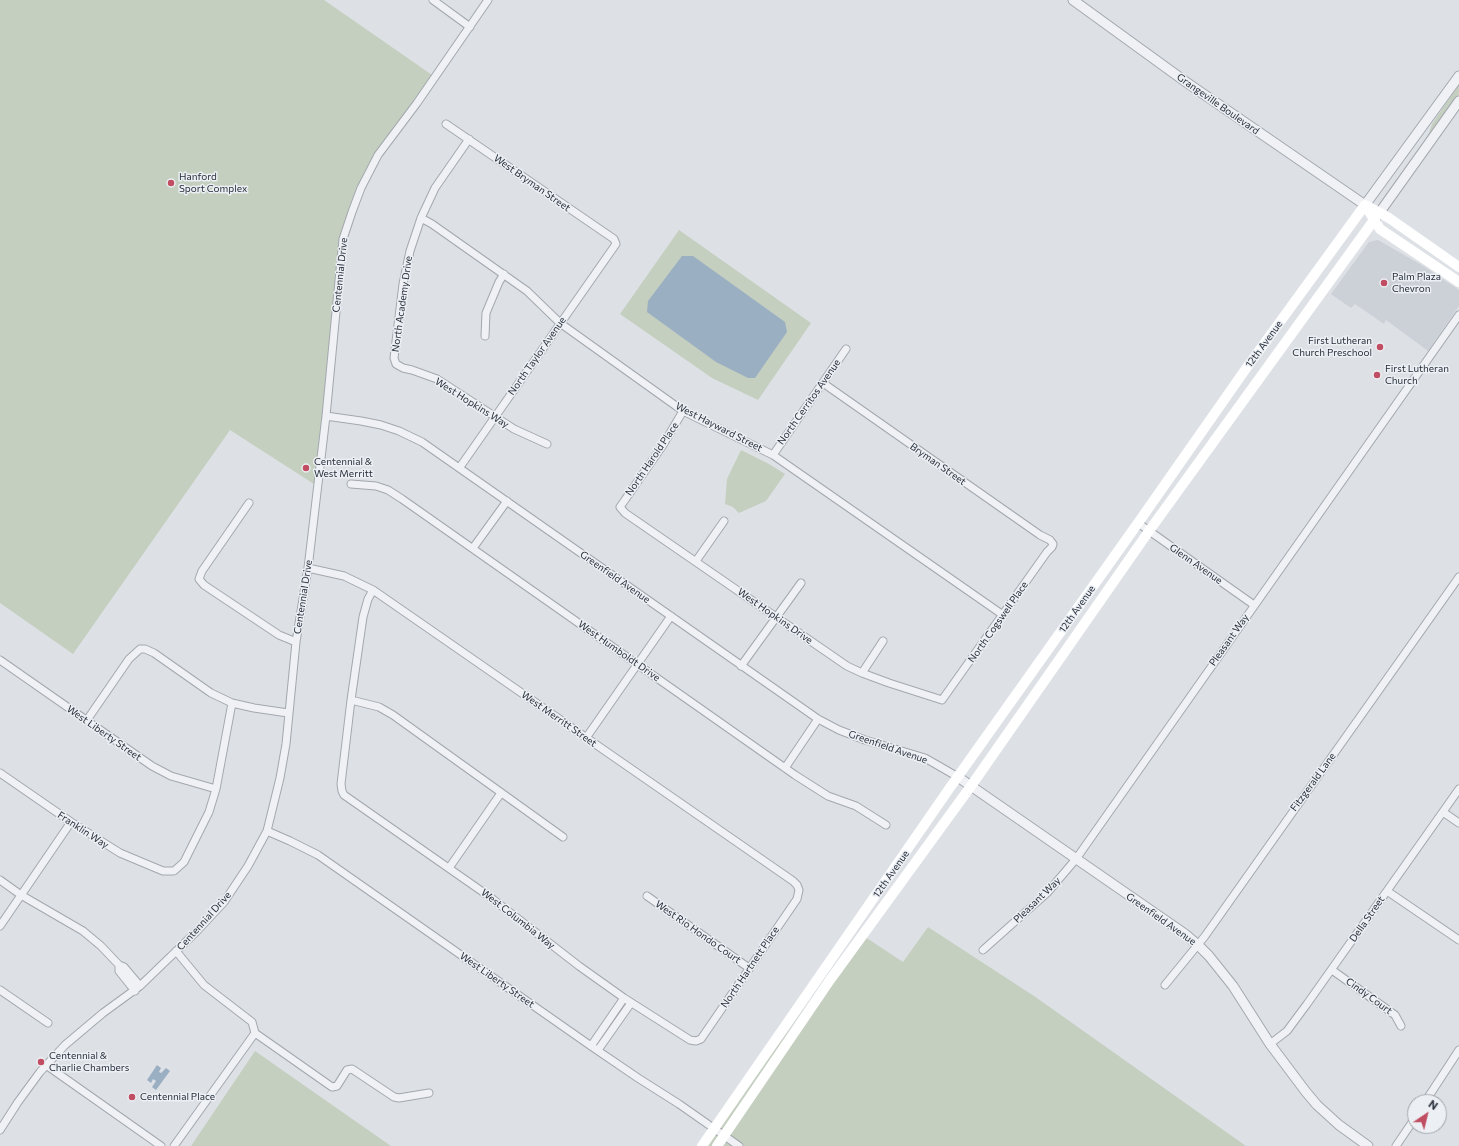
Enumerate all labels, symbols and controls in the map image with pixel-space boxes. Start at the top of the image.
street label: Grangeville Boulevard [1174,71,1262,137]
street label: West Bryman Street [491,152,573,214]
place label: Hanford Sport Complex [179,171,247,194]
marker: Hanford Sport Complex [166,178,176,188]
street label: Centennial Drive [330,237,350,313]
street label: North Academy Drive [389,255,415,353]
place label: Palm Plaza Chevron [1392,271,1441,294]
marker: Palm Plaza Chevron [1379,278,1389,288]
street label: North Taylor Avenue [505,315,569,397]
street label: 12th Avenue [1243,318,1285,370]
place label: First Lutheran Church Preschool [1292,335,1372,358]
marker: First Lutheran Church Preschool [1375,342,1385,352]
street label: North Cerritos Avenue [775,357,843,447]
place label: First Lutheran Church [1385,363,1449,386]
marker: First Lutheran Church [1372,370,1382,380]
street label: West Hopkins Way [433,375,511,431]
street label: West Hayward Street [674,400,764,454]
street label: North Harold Place [623,420,681,498]
street label: Bryman Street [908,440,968,488]
place label: Centennial & West Merritt [314,456,373,480]
marker: Centennial & West Merritt [301,463,311,473]
street label: Glenn Avenue [1167,541,1225,587]
street label: Greenfield Avenue [578,548,652,606]
street label: Centennial Drive [291,559,315,635]
street label: North Cogswell Place [965,579,1031,665]
street label: 12th Avenue [1056,583,1098,635]
street label: West Hopkins Drive [735,586,815,646]
street label: Pleasant Way [1207,612,1251,668]
street label: West Humboldt Drive [576,618,662,684]
street label: West Merritt Street [519,689,599,749]
street label: West Liberty Street [64,703,144,763]
street label: Greenfield Avenue [847,728,929,766]
street label: Fitzgerald Lane [1288,750,1338,814]
street label: Franklin Way [55,809,111,851]
street label: 12th Avenue [870,848,912,900]
street label: Pleasant Way [1011,875,1063,925]
street label: West Columbia Way [479,886,557,952]
street label: Centennial Drive [174,889,234,953]
street label: Greenfield Avenue [1124,890,1198,948]
street label: Della Street [1347,894,1387,944]
street label: West Rio Hondo Court [653,898,743,966]
street label: North Hartnett Place [718,924,782,1010]
street label: West Liberty Street [457,950,537,1010]
street label: Cindy Court [1343,975,1395,1017]
place label: Centennial & Charlie Chambers [49,1050,129,1074]
marker: Centennial & Charlie Chambers [36,1057,46,1067]
place label: Centennial Place [140,1091,215,1103]
marker: Centennial Place [127,1092,137,1102]
north arrow [1407,1094,1447,1134]
text: N [1426,1097,1441,1112]

